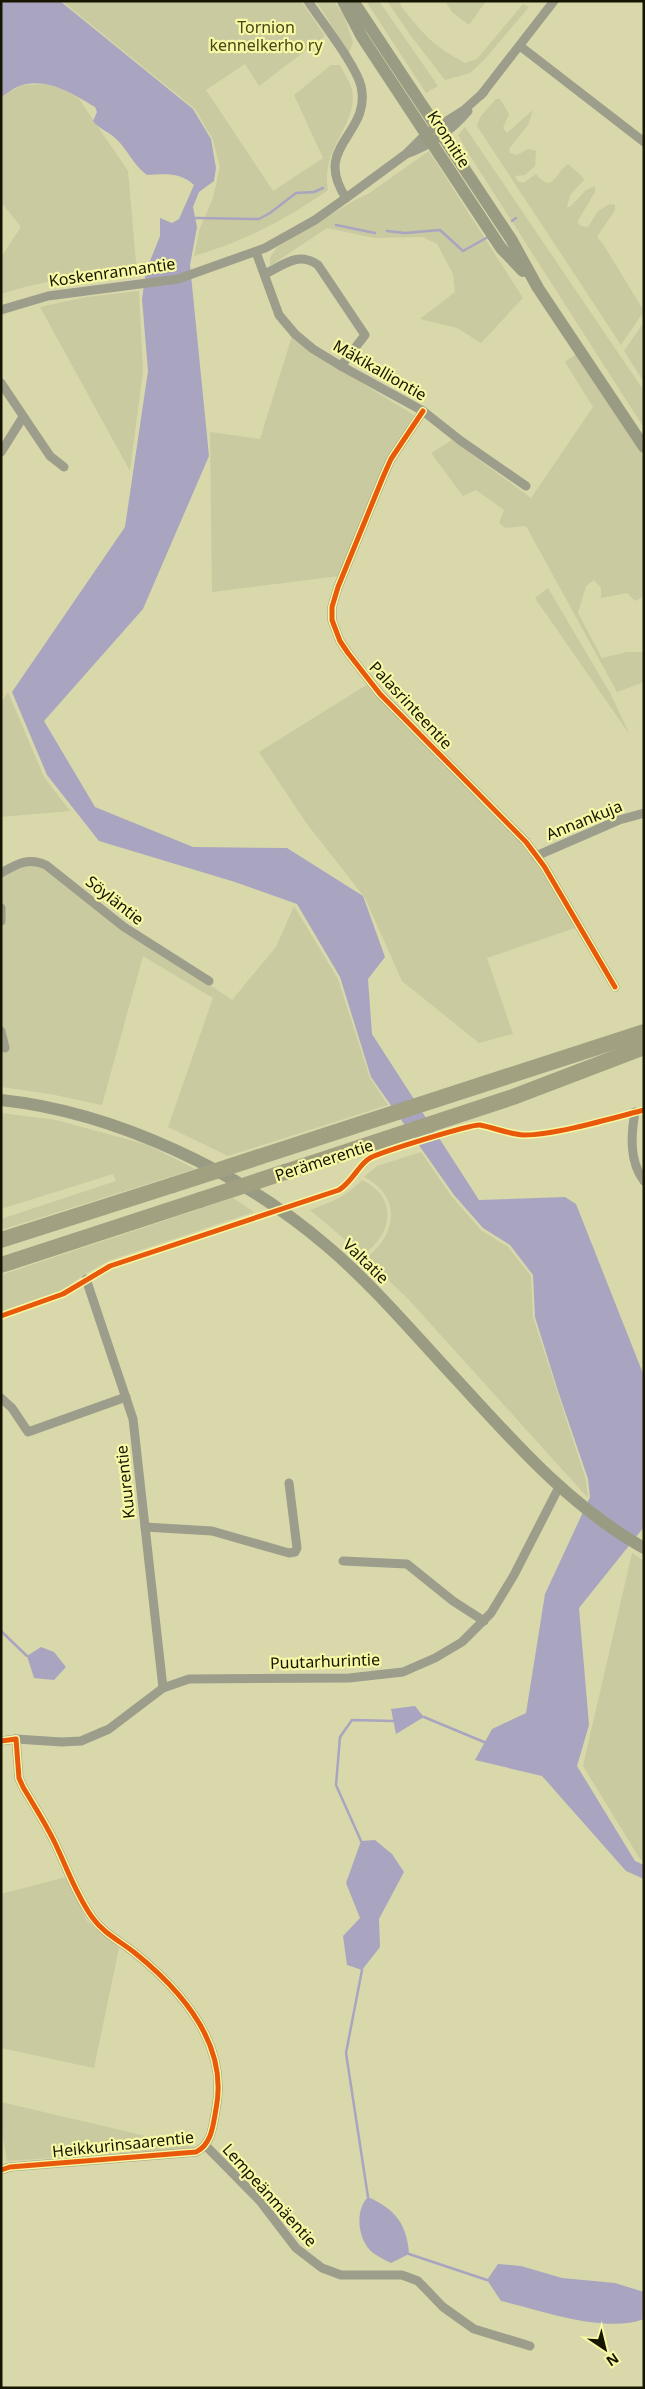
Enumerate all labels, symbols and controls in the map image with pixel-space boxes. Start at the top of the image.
park label: Tornion kennelkerho ry [209,16,323,56]
street label: Kromitie [422,106,476,172]
street label: Koskenrannantie [47,252,177,292]
street label: Mäkikalliontie [329,334,431,406]
street label: Palasrinteentie [365,656,457,754]
street label: Annankuja [543,795,625,845]
street label: Söyläntie [81,870,149,930]
street label: Perämerentie [272,1134,376,1186]
street label: Valtatie [338,1234,394,1288]
street label: Kuurentie [110,1444,140,1520]
street label: Puutarhurintie [270,1648,380,1674]
street label: Heikkurinsaarentie [51,2126,195,2162]
street label: Lempeänmäentie [218,2139,322,2251]
north arrow [580,2324,630,2374]
text: N [603,2349,623,2371]

